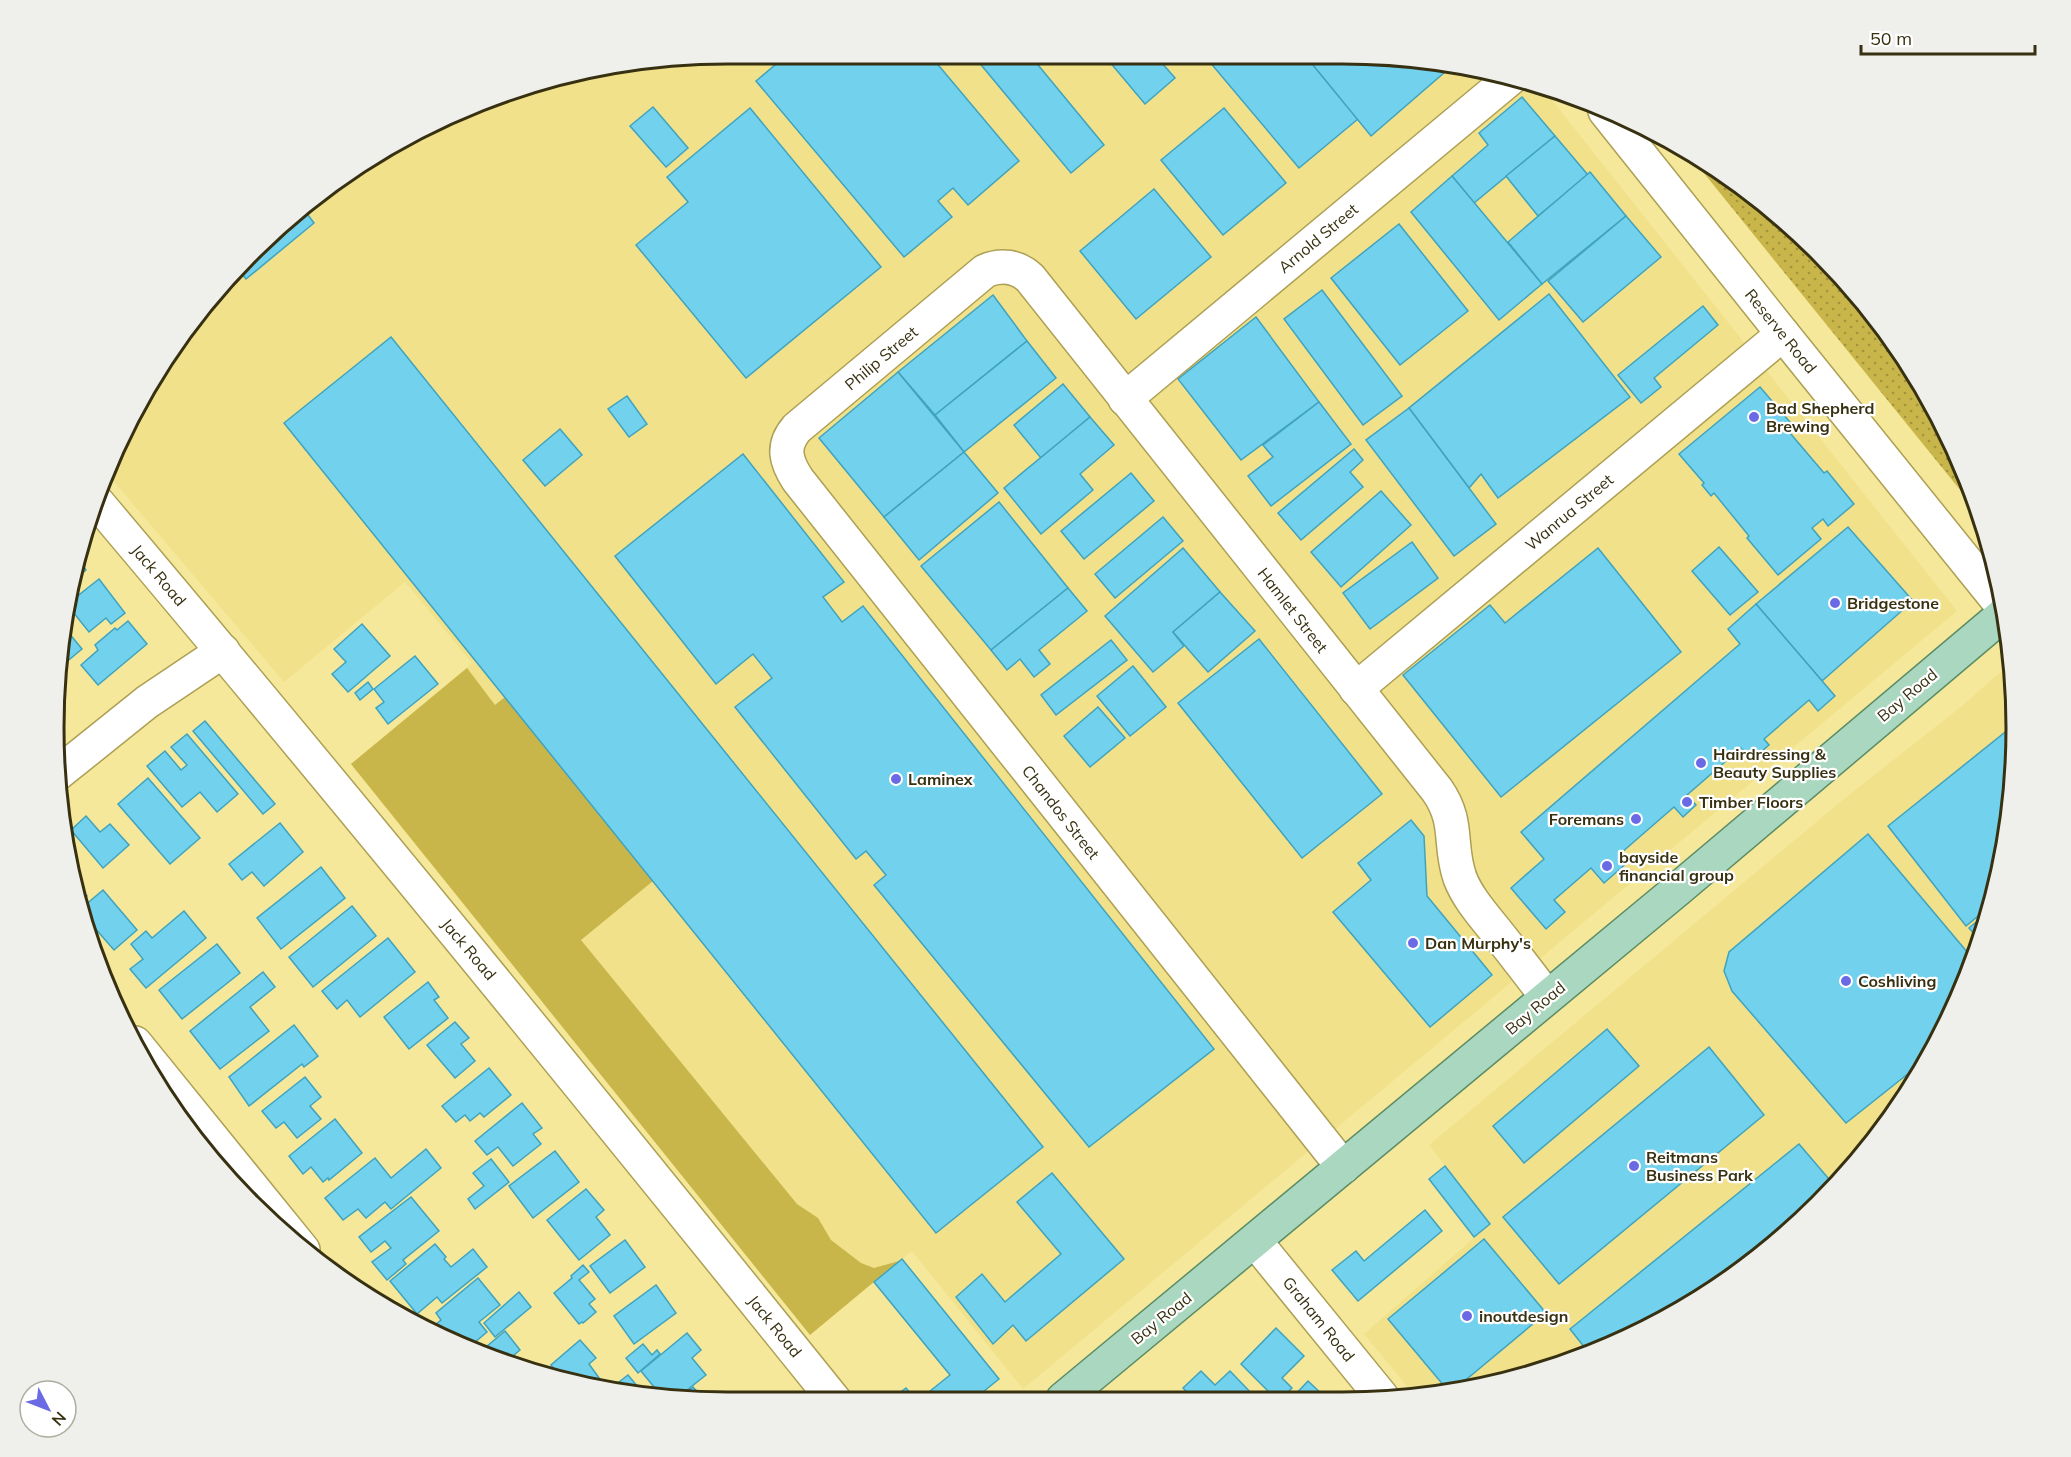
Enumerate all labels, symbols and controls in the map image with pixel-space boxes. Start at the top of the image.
scale bar [1861,18,2035,56]
text: 50 m [1870,27,1912,50]
street label: Arnold Street [1274,199,1362,277]
street label: Reserve Road [1741,285,1821,377]
street label: Philip Street [840,321,922,394]
place label: Bad Shepherd Brewing [1766,398,1874,436]
marker: Bad Shepherd Brewing [1747,410,1761,424]
street label: Wanrua Street [1521,469,1617,555]
street label: Jack Road [127,540,191,610]
street label: Hamlet Street [1254,563,1333,657]
place label: Bridgestone [1847,593,1939,613]
marker: Bridgestone [1828,596,1842,610]
street label: Bay Road [1873,664,1941,726]
place label: Hairdressing & Beauty Supplies [1713,744,1836,782]
marker: Hairdressing & Beauty Supplies [1694,756,1708,770]
street label: Chandos Street [1018,761,1104,864]
place label: Laminex [908,769,973,789]
marker: Laminex [889,772,903,786]
place label: Timber Floors [1699,792,1803,812]
marker: Timber Floors [1680,795,1694,809]
place label: Foremans [1549,809,1624,829]
marker: Foremans [1629,812,1643,826]
place label: bayside financial group [1619,847,1734,885]
marker: bayside financial group [1600,859,1614,873]
street label: Jack Road [437,914,501,984]
place label: Dan Murphy's [1425,933,1531,953]
marker: Dan Murphy's [1406,936,1420,950]
place label: Coshliving [1858,971,1936,991]
marker: Coshliving [1839,974,1853,988]
street label: Bay Road [1501,977,1569,1039]
place label: Reitmans Business Park [1646,1147,1754,1185]
marker: Reitmans Business Park [1627,1159,1641,1173]
street label: Graham Road [1279,1273,1359,1365]
street label: Bay Road [1127,1287,1195,1349]
street label: Jack Road [744,1291,806,1361]
place label: inoutdesign [1479,1306,1568,1326]
marker: inoutdesign [1460,1309,1474,1323]
north arrow [18,1379,78,1439]
text: N [48,1408,71,1430]

